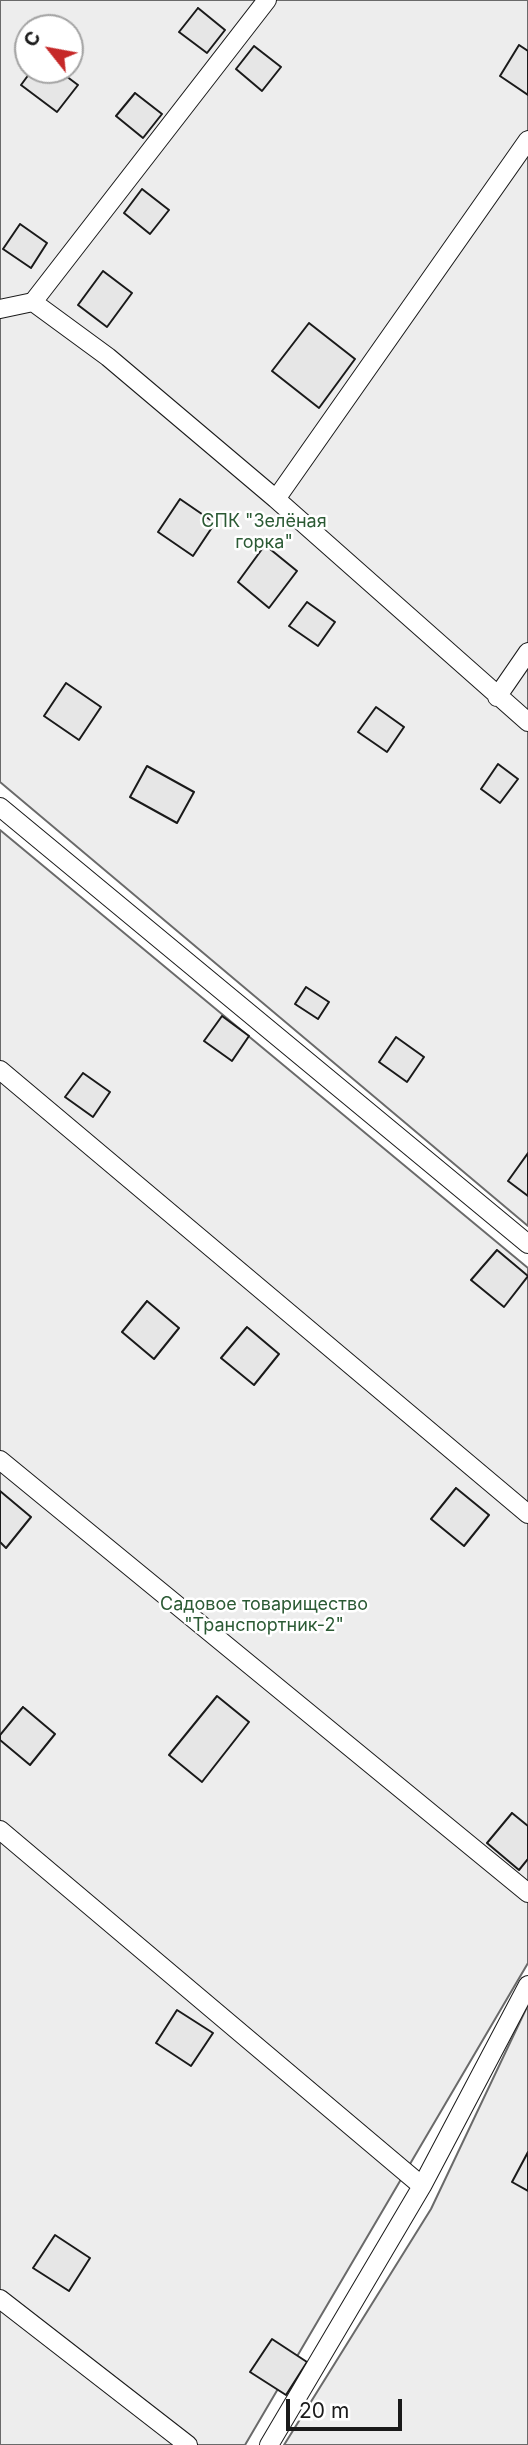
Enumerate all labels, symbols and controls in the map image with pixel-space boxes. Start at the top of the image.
north arrow [14,14,84,84]
text: С [19,27,46,51]
park label: СПК "Зелёная горка" [201,511,327,554]
park label: Садовое товарищество "Транспортник-2" [160,1594,368,1636]
scale bar [290,2386,406,2430]
text: 20 m [299,2398,349,2423]

